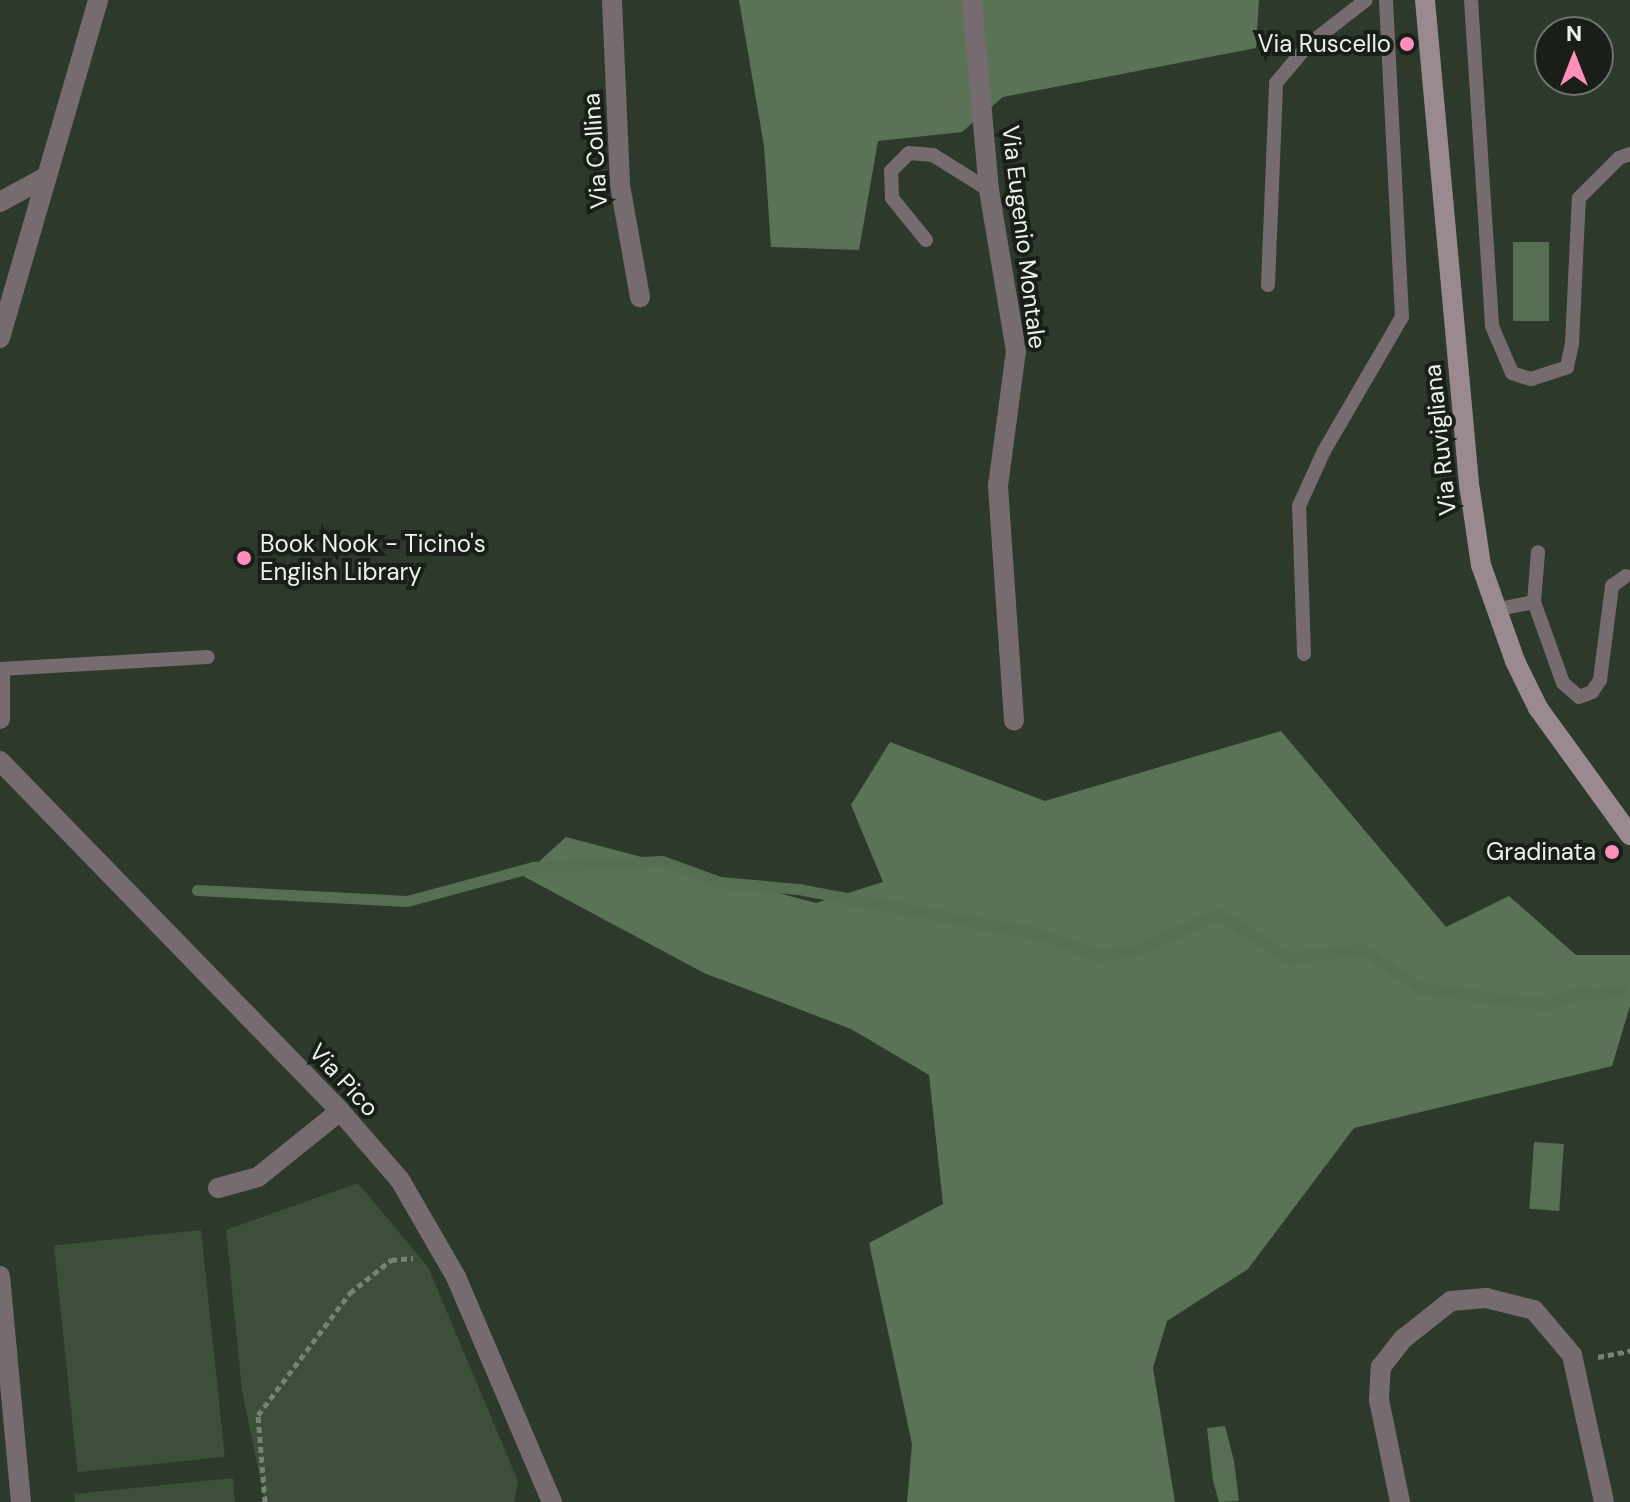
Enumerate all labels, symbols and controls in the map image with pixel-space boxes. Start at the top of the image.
north arrow [1534,16,1614,96]
text: N [1566,19,1582,48]
place label: Via Ruscello [1257,30,1391,58]
marker: Via Ruscello [1398,35,1416,53]
street label: Via Collina [577,92,613,210]
street label: Via Eugenio Montale [996,124,1052,350]
street label: Via Ruvigliana [1418,363,1462,517]
place label: Book Nook - Ticino's English Library [260,530,486,586]
marker: Book Nook - Ticino's English Library [235,549,253,567]
place label: Gradinata [1486,838,1596,866]
marker: Gradinata [1603,843,1621,861]
street label: Via Pico [303,1038,385,1122]

